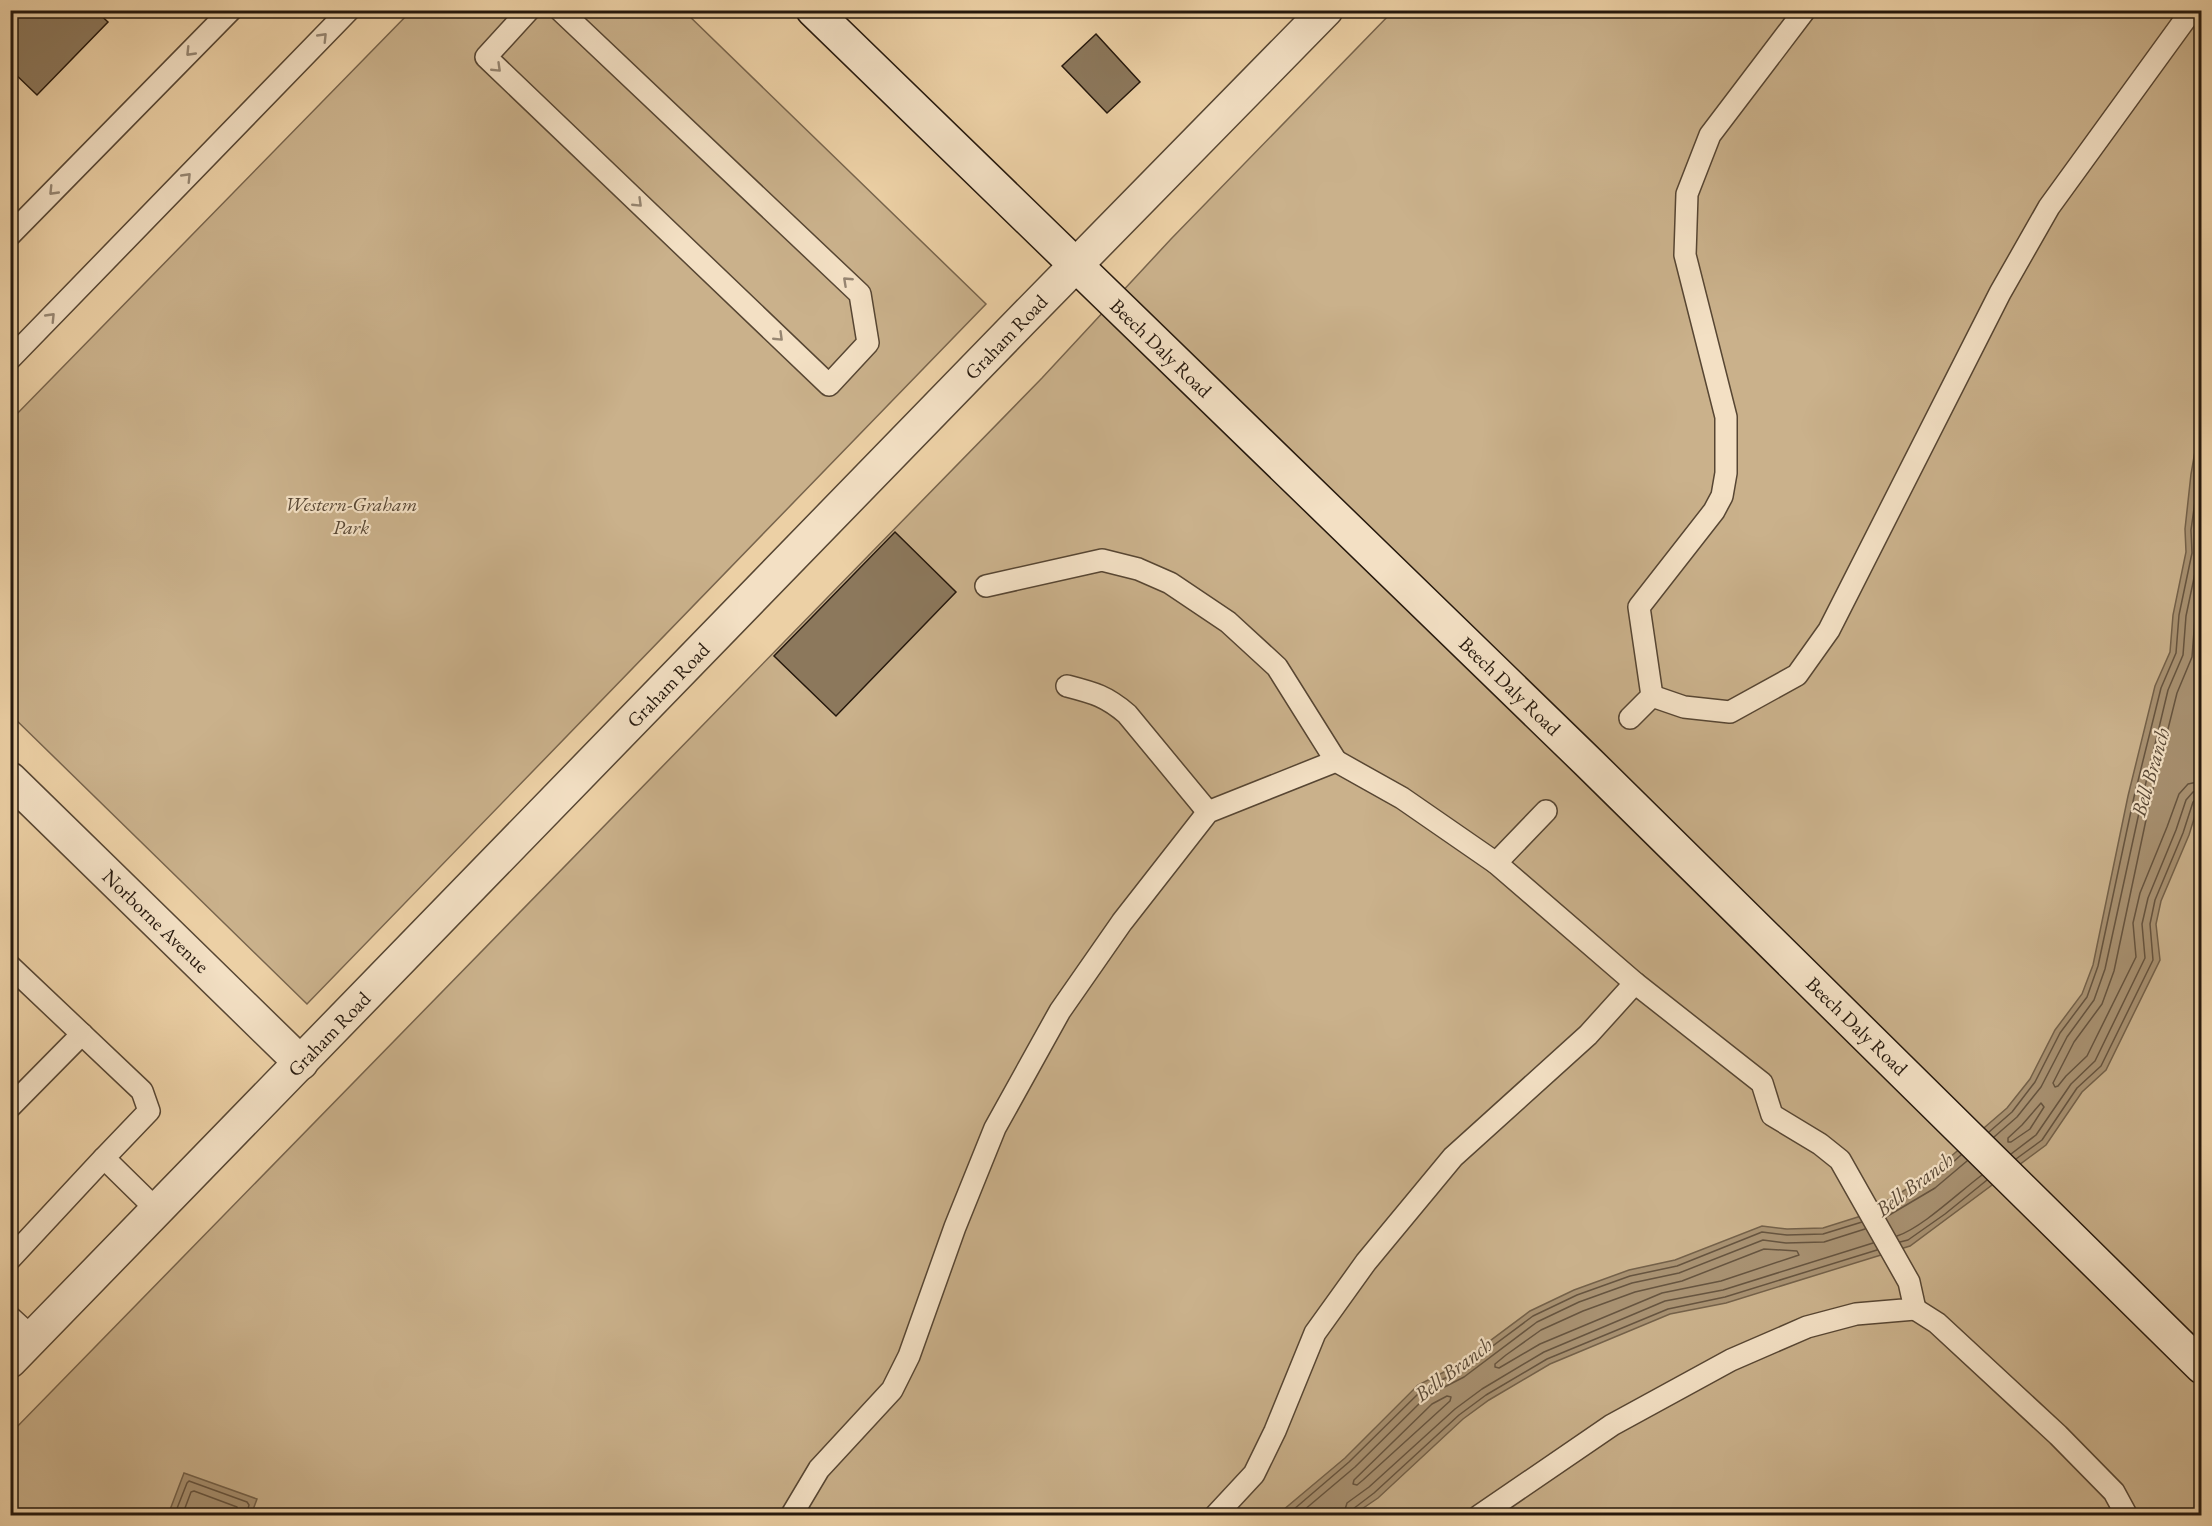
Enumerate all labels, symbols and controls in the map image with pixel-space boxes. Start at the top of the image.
one-way arrow [316,33,327,43]
one-way arrow [186,46,197,56]
one-way arrow [490,61,500,72]
one-way arrow [180,173,191,184]
one-way arrow [50,184,61,195]
one-way arrow [630,195,641,206]
one-way arrow [843,278,854,289]
street label: Graham Road [959,288,1054,385]
street label: Beech Daly Road [1105,293,1218,404]
one-way arrow [44,313,55,324]
one-way arrow [771,330,782,341]
park label: Western-Graham Park [285,491,417,540]
street label: Beech Daly Road [1454,631,1567,742]
street label: Graham Road [621,636,716,733]
water label: Bell Branch [2124,725,2176,820]
street label: Norborne Avenue [97,863,215,979]
street label: Beech Daly Road [1801,971,1914,1082]
street label: Graham Road [282,985,377,1082]
water label: Bell Branch [1869,1146,1958,1223]
water label: Bell Branch [1408,1331,1497,1408]

